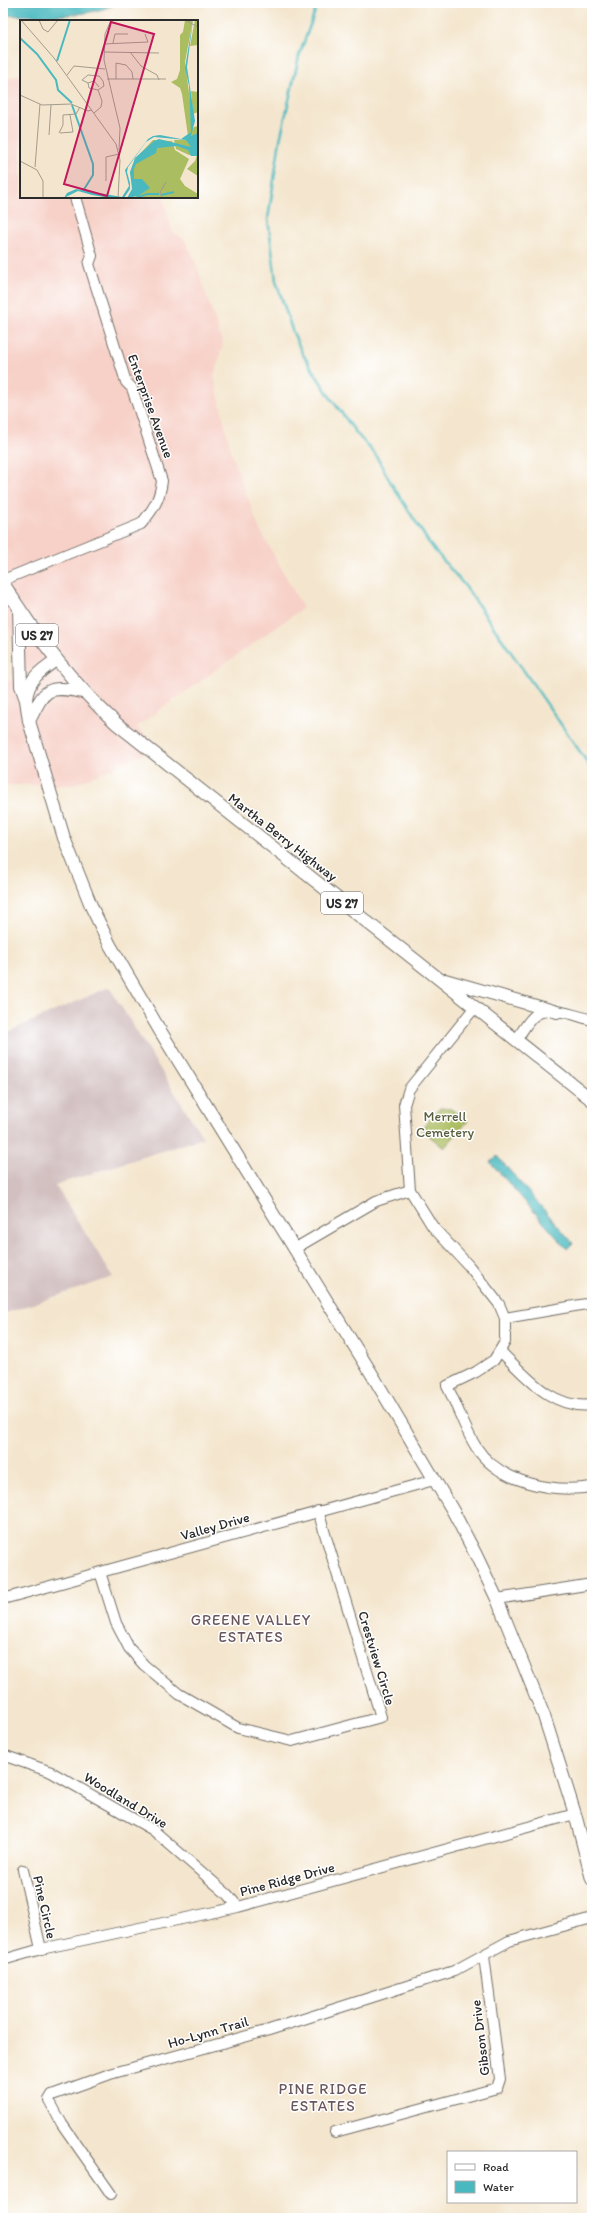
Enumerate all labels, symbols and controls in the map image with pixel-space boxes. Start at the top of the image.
inset map [20,20,198,198]
street label: Enterprise Avenue [124,352,177,461]
road number: US 27 [16,624,58,646]
street label: Martha Berry Highway [225,790,341,885]
road number: US 27 [321,892,363,914]
park label: Merrell Cemetery [416,1108,475,1141]
street label: Valley Drive [179,1508,252,1544]
street label: Crestview Circle [354,1609,399,1708]
district label: GREENE VALLEY ESTATES [191,1611,311,1646]
street label: Woodland Drive [81,1769,171,1832]
street label: Pine Ridge Drive [238,1859,337,1900]
street label: Pine Circle [29,1874,60,1941]
street label: Gibson Drive [467,1999,494,2077]
street label: Ho-Lynn Trail [166,2013,250,2052]
district label: PINE RIDGE ESTATES [278,2080,368,2115]
legend [447,2151,577,2203]
text: Road [483,2160,509,2174]
text: Water [483,2180,514,2194]

